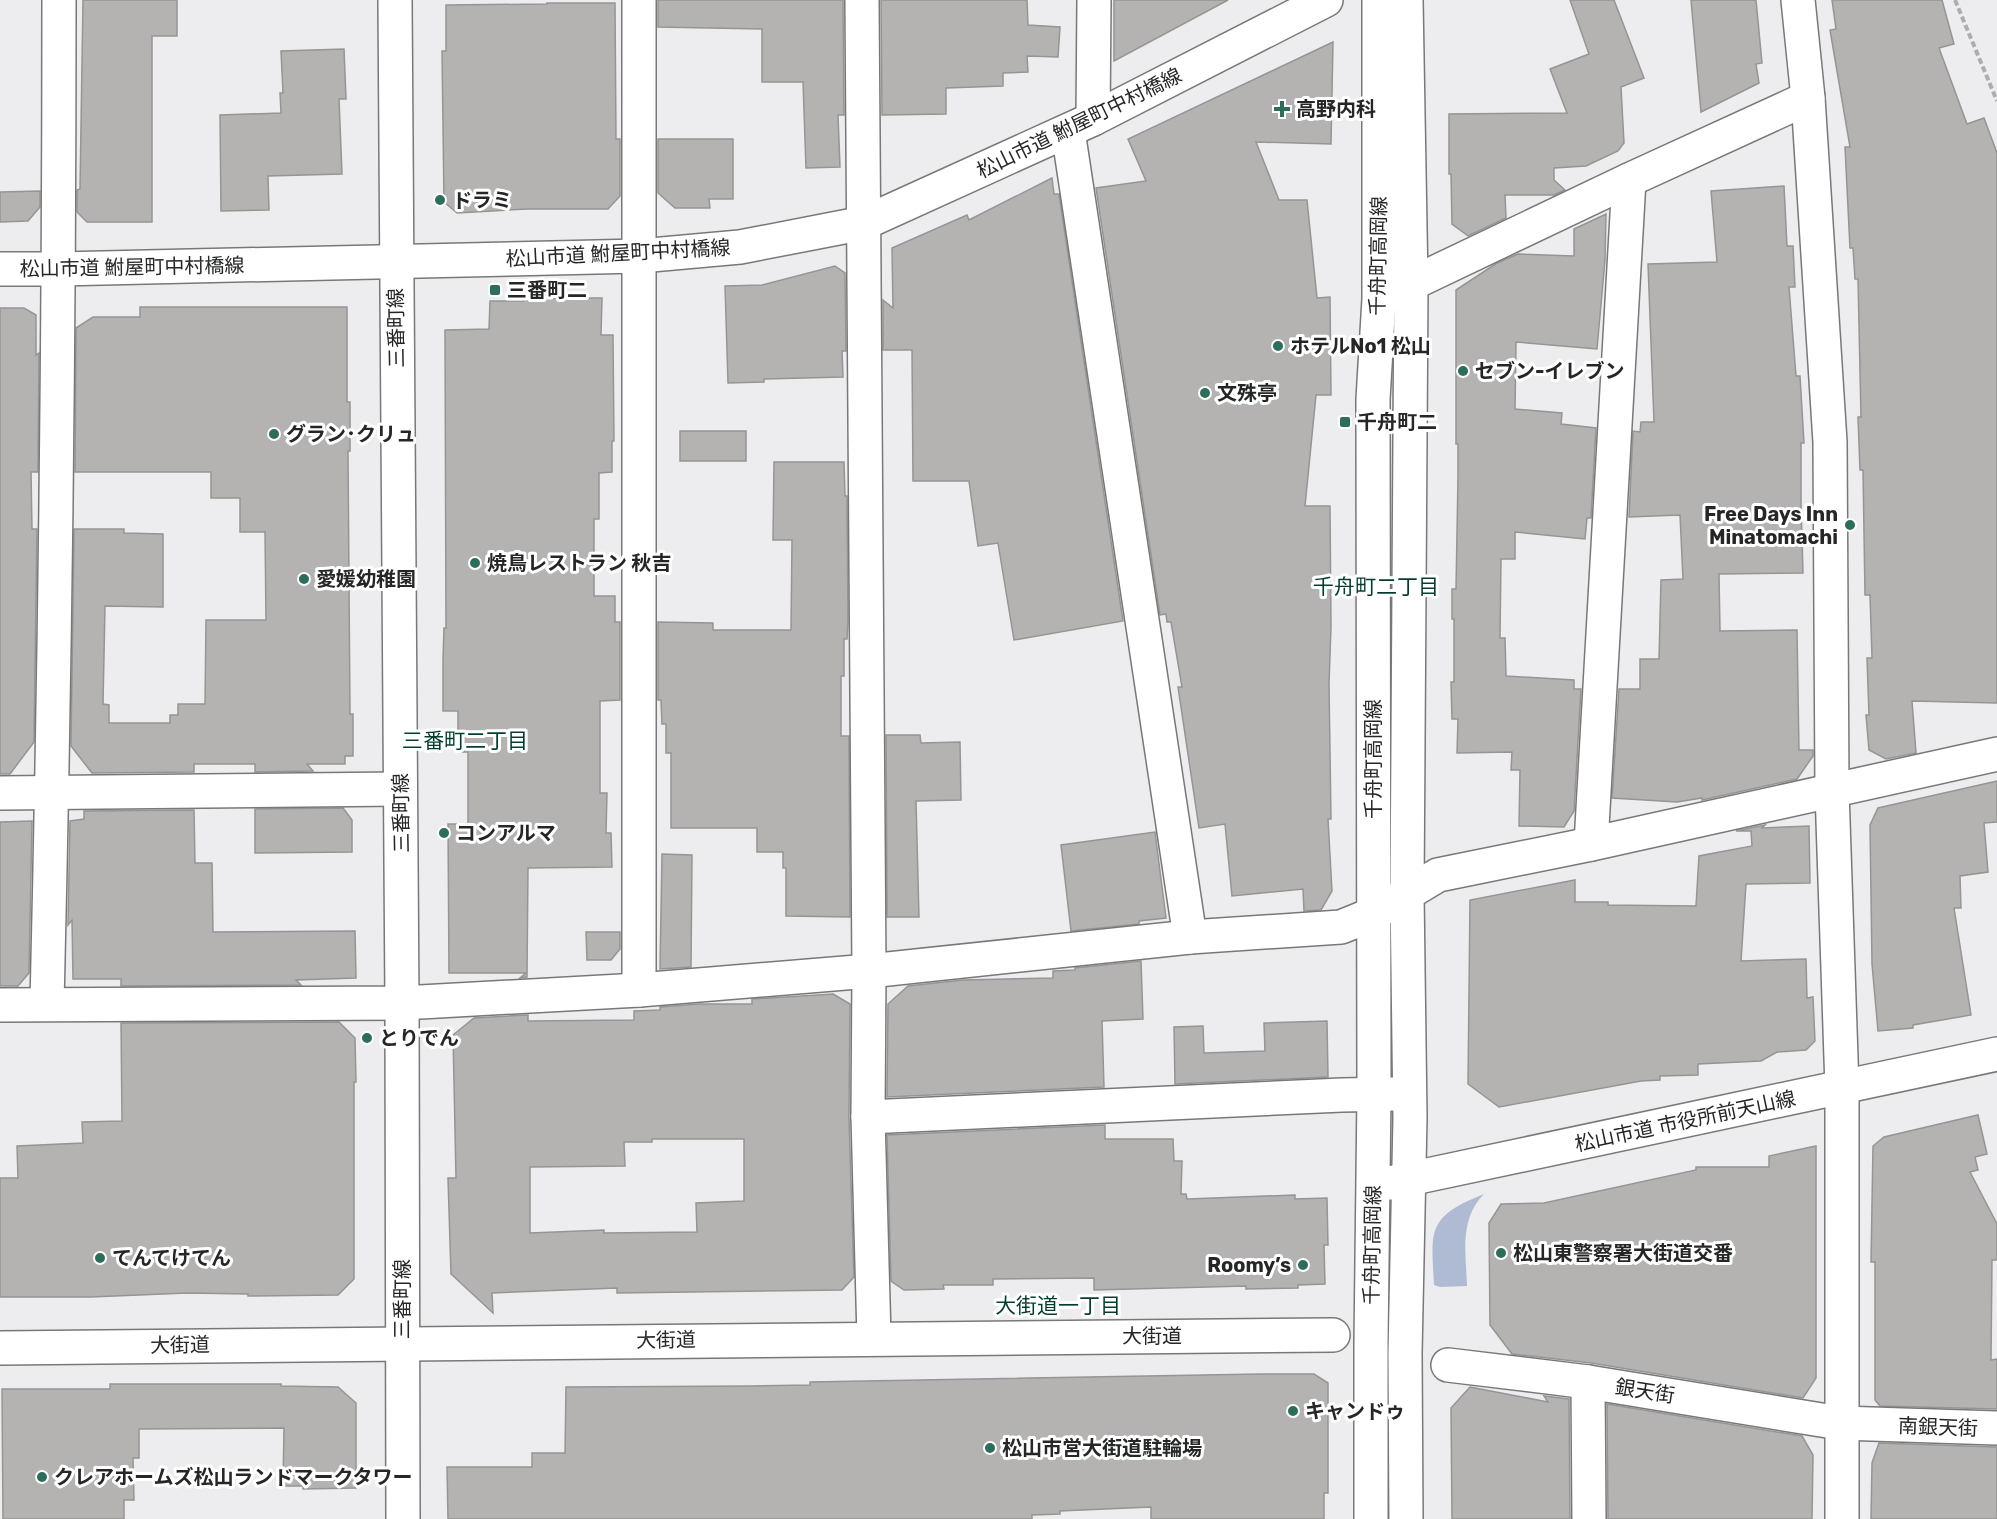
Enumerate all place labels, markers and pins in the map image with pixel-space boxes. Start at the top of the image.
place label: 高野内科 [1296,97,1376,121]
marker: 高野内科 [1273,100,1291,118]
place label: ドラミ [452,188,512,212]
marker: ドラミ [433,193,447,207]
place label: 三番町二 [507,278,587,302]
marker: 三番町二 [488,283,502,297]
place label: ホテルNo1 松山 [1290,334,1431,358]
marker: ホテルNo1 松山 [1271,339,1285,353]
place label: セブン-イレブン [1475,359,1625,383]
marker: セブン-イレブン [1456,364,1470,378]
place label: 文殊亭 [1217,381,1277,405]
marker: 文殊亭 [1198,386,1212,400]
place label: 千舟町二 [1357,410,1437,434]
marker: 千舟町二 [1338,415,1352,429]
place label: グラン･クリュ [286,422,416,446]
marker: グラン･クリュ [267,427,281,441]
place label: Free Days Inn Minatomachi [1704,502,1838,549]
marker: Free Days Inn Minatomachi [1843,518,1857,532]
place label: 焼鳥レストラン 秋吉 [487,551,671,575]
marker: 焼鳥レストラン 秋吉 [468,556,482,570]
place label: 愛媛幼稚園 [316,567,416,591]
marker: 愛媛幼稚園 [297,572,311,586]
place label: コンアルマ [456,821,556,845]
marker: コンアルマ [437,826,451,840]
place label: とりでん [379,1026,459,1050]
marker: とりでん [360,1031,374,1045]
place label: 松山東警察署大街道交番 [1513,1241,1733,1265]
place label: てんてけてん [112,1246,231,1270]
marker: 松山東警察署大街道交番 [1494,1246,1508,1260]
marker: てんてけてん [93,1251,107,1265]
place label: Roomy’s [1207,1253,1291,1277]
marker: Roomy’s [1296,1258,1310,1272]
place label: キャンドゥ [1305,1399,1405,1423]
marker: キャンドゥ [1286,1404,1300,1418]
place label: 松山市営大街道駐輪場 [1002,1436,1202,1460]
marker: 松山市営大街道駐輪場 [983,1441,997,1455]
place label: クレアホームズ松山ランドマークタワー [54,1465,413,1489]
marker: クレアホームズ松山ランドマークタワー [35,1470,49,1484]

